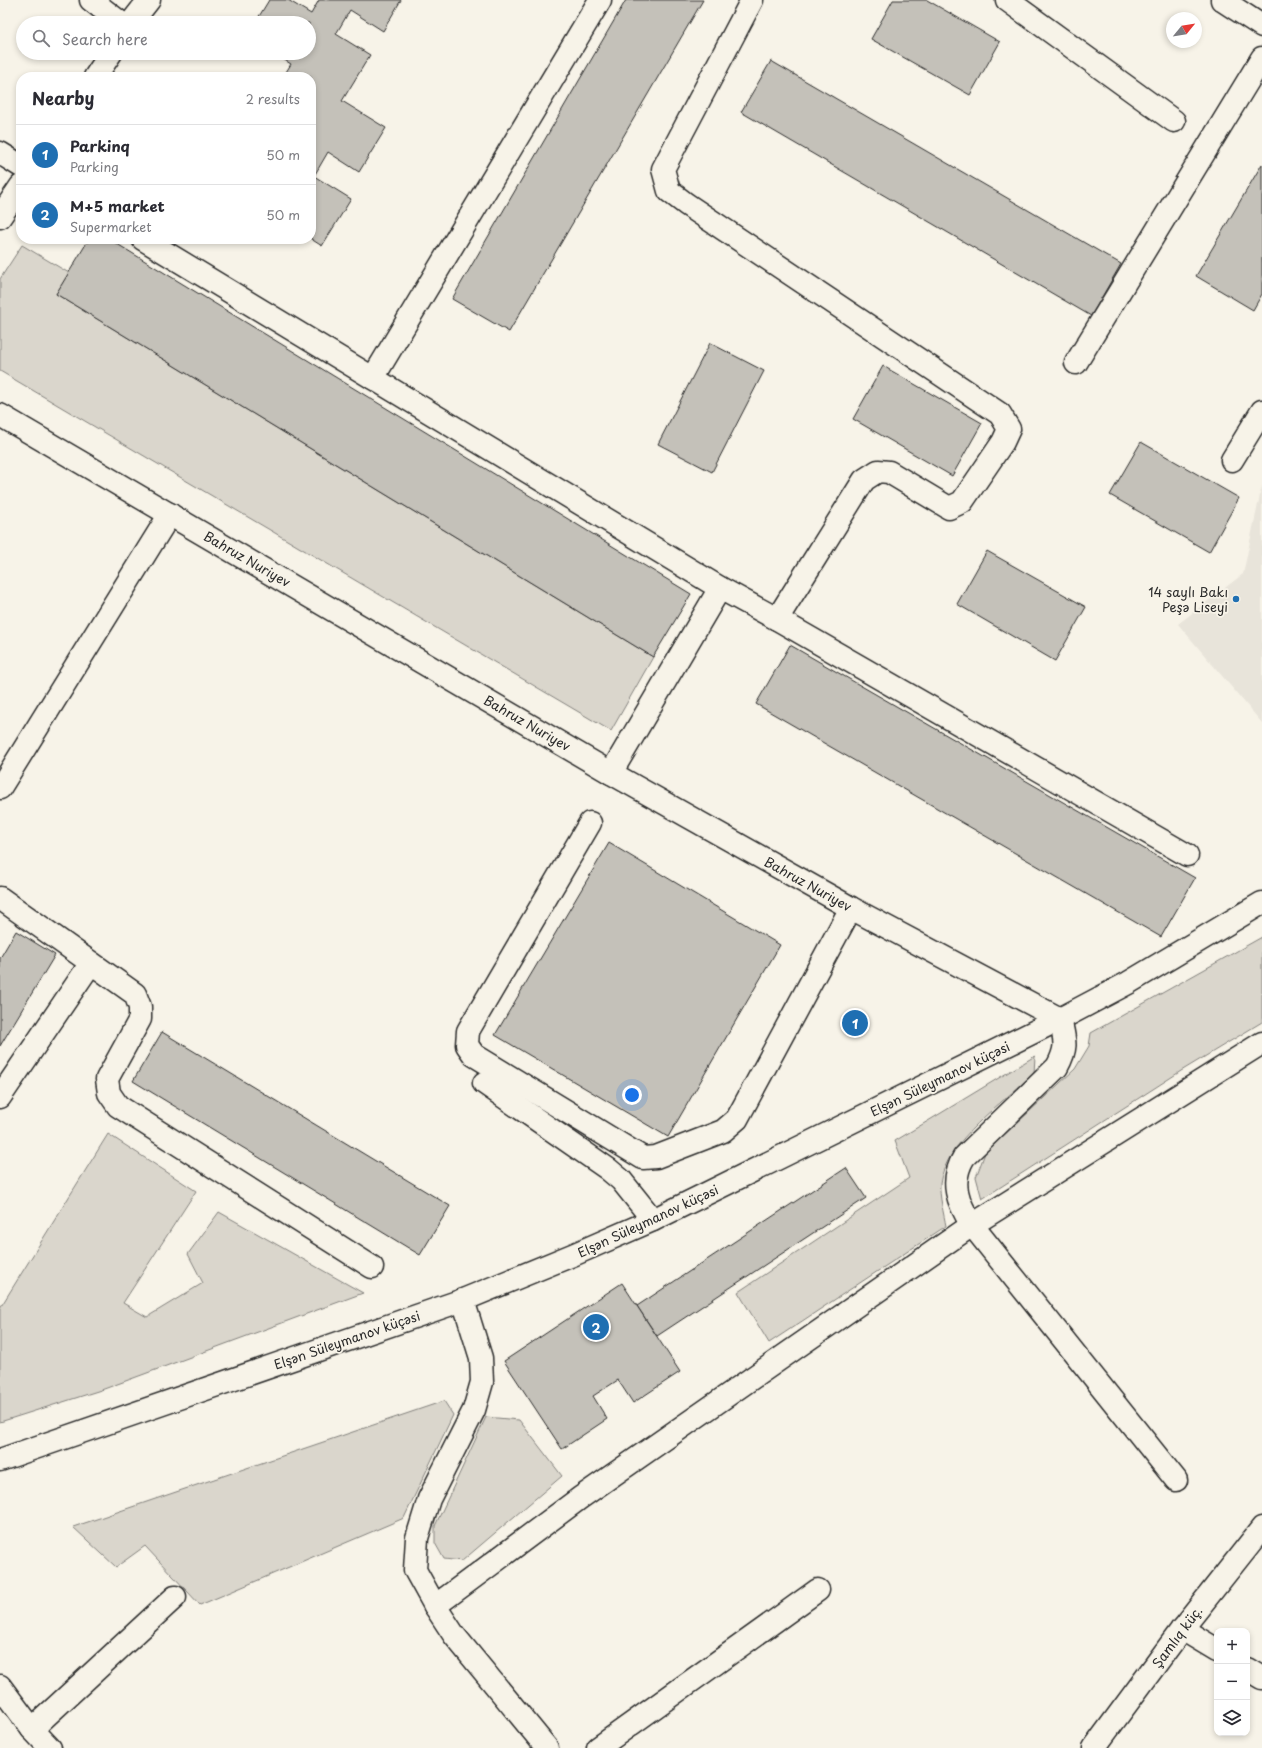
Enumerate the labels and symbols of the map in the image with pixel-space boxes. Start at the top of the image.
north arrow [1166,12,1202,48]
street label: Bahruz Nuriyev [200,526,294,591]
place label: 14 saylı Bakı Peşə Liseyi [1148,582,1228,616]
marker: 14 saylı Bakı Peşə Liseyi [1231,594,1241,604]
street label: Bahruz Nuriyev [480,690,574,755]
street label: Bahruz Nuriyev [761,852,856,916]
pin: 1 [842,1008,868,1038]
street label: Elşən Süleymanov küçəsi [867,1036,1013,1121]
your location [622,1085,642,1105]
street label: Elşən Süleymanov küçəsi [574,1180,721,1262]
street label: Elşən Süleymanov küçəsi [271,1306,422,1373]
pin: 2 [583,1312,609,1342]
street label: Şamlıq küç. [1147,1602,1206,1672]

